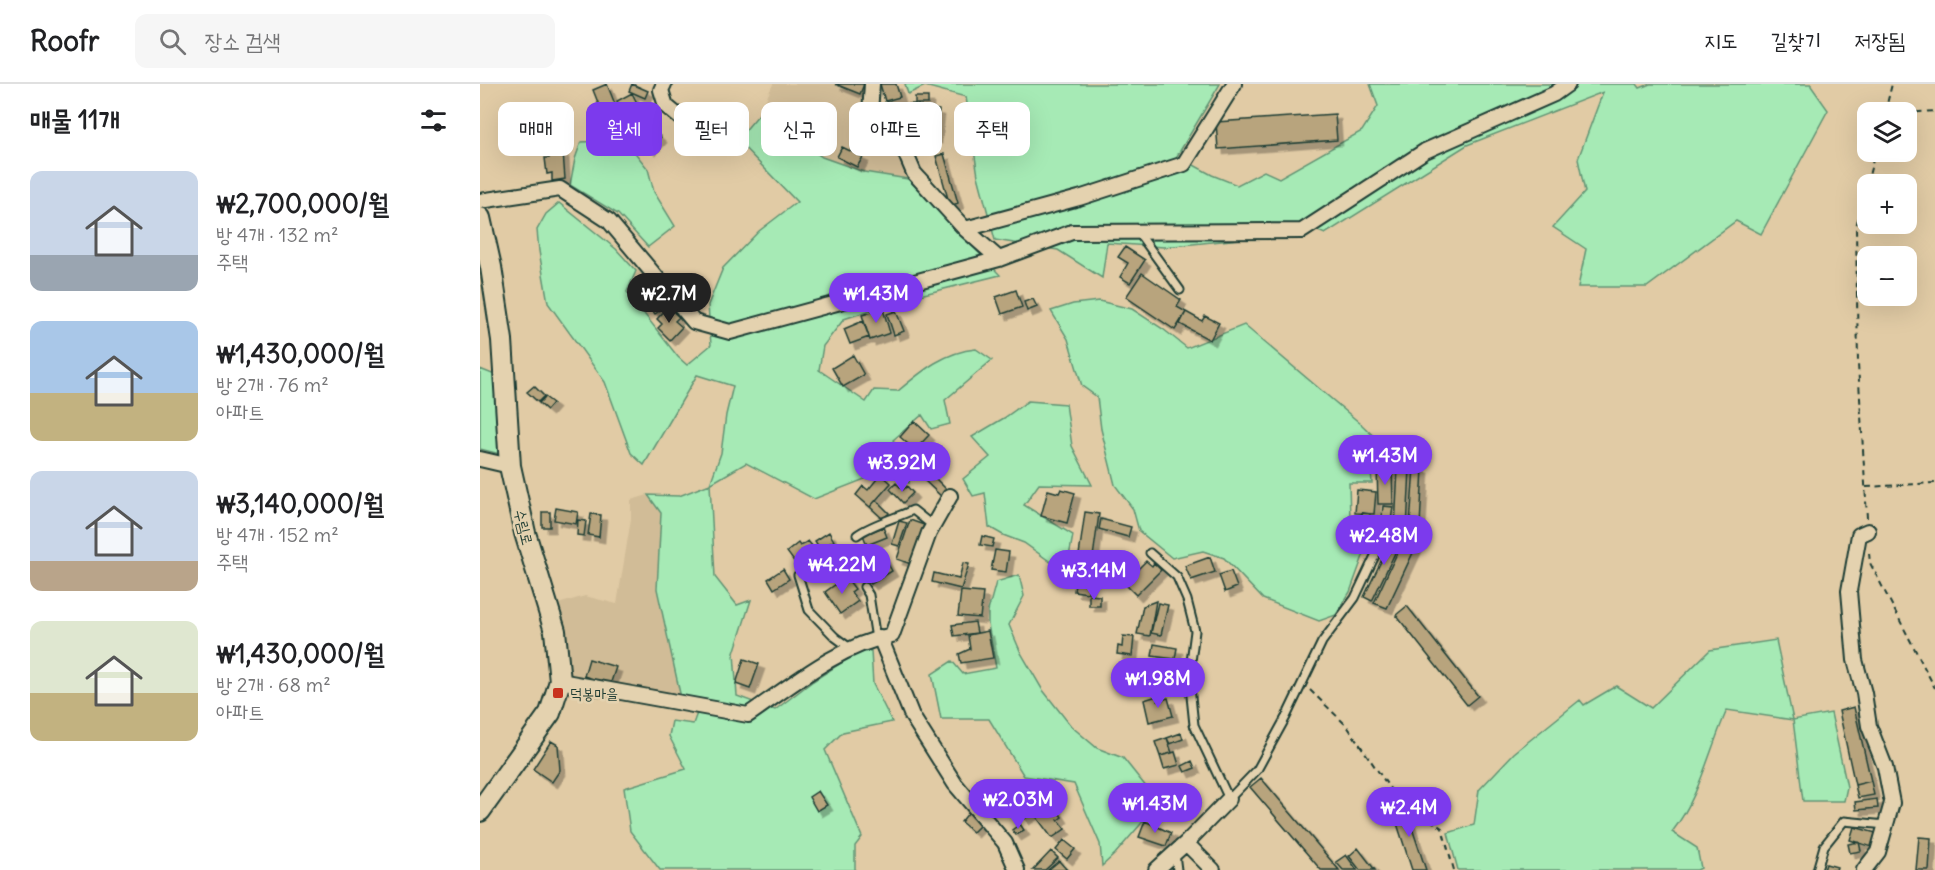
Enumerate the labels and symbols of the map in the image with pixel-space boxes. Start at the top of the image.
pin: ₩2.7M [627,273,711,324]
pin: ₩1.43M [827,273,925,324]
pin: ₩1.43M [1336,435,1434,486]
pin: ₩3.92M [853,442,951,493]
street label: 수림로 [510,507,538,547]
pin: ₩2.48M [1335,515,1433,566]
pin: ₩4.22M [793,544,891,595]
pin: ₩3.14M [1045,550,1143,601]
pin: ₩1.98M [1109,658,1207,709]
place label: 덕봉마을 [570,684,618,703]
marker: 덕봉마을 [551,686,565,700]
pin: ₩2.03M [969,779,1067,830]
pin: ₩1.43M [1106,783,1204,834]
pin: ₩2.4M [1367,787,1451,838]

